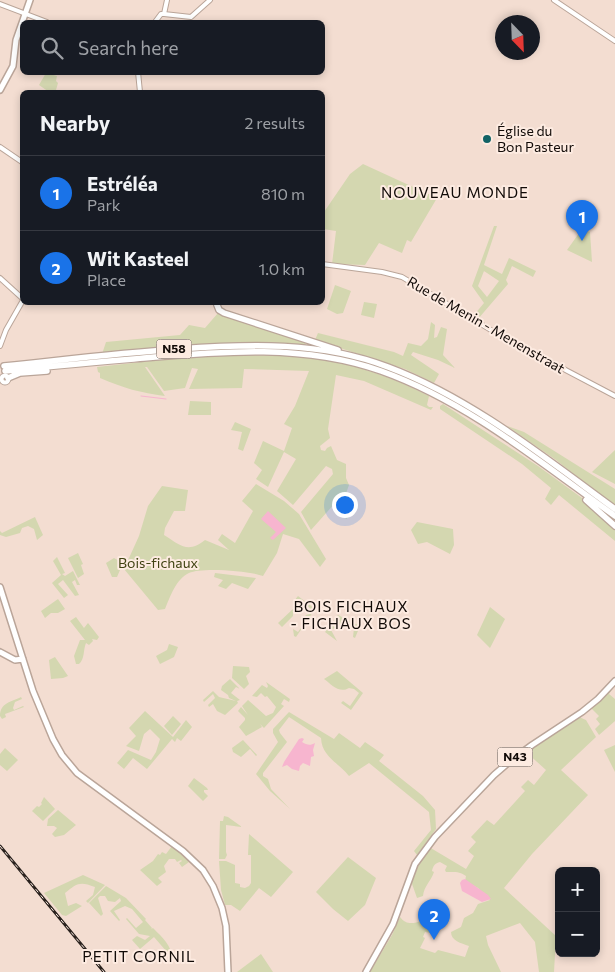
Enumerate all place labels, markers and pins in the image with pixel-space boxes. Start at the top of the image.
place label: Église du Bon Pasteur [497,122,574,155]
marker: Église du Bon Pasteur [481,133,493,145]
pin: 1 [566,200,598,241]
pin: 2 [418,899,450,940]

